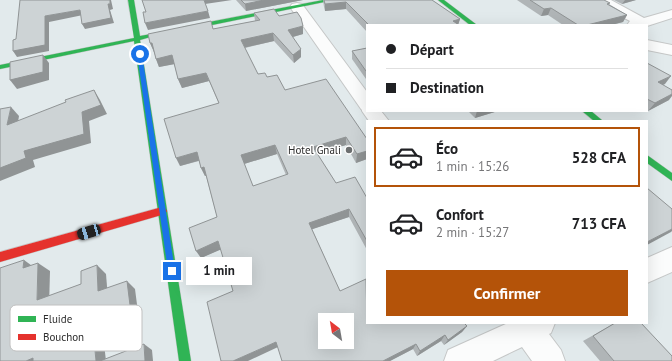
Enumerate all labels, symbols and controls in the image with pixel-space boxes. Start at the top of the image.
text: Départ [410,40,454,59]
route start [131,45,149,63]
text: Destination [410,78,484,97]
icon: car [388,139,424,175]
text: Éco [436,139,458,158]
place label: Hotel Gnali [288,143,341,157]
marker: Hotel Gnali [344,145,354,155]
text: 528 CFA [572,148,626,167]
text: 1 min · 15:26 [436,158,509,175]
icon: car [388,205,424,241]
text: Confort [436,205,484,224]
text: 713 CFA [572,214,626,233]
car [76,223,102,241]
text: 2 min · 15:27 [436,224,509,241]
callout: 1 min [186,257,252,285]
route end [163,262,181,280]
text: 1 min [203,262,235,279]
button: Confirmer [386,270,628,316]
legend [10,305,142,351]
text: Fluide [43,312,73,326]
north arrow [318,313,354,349]
map controls [318,313,354,349]
text: Bouchon [43,330,84,344]

